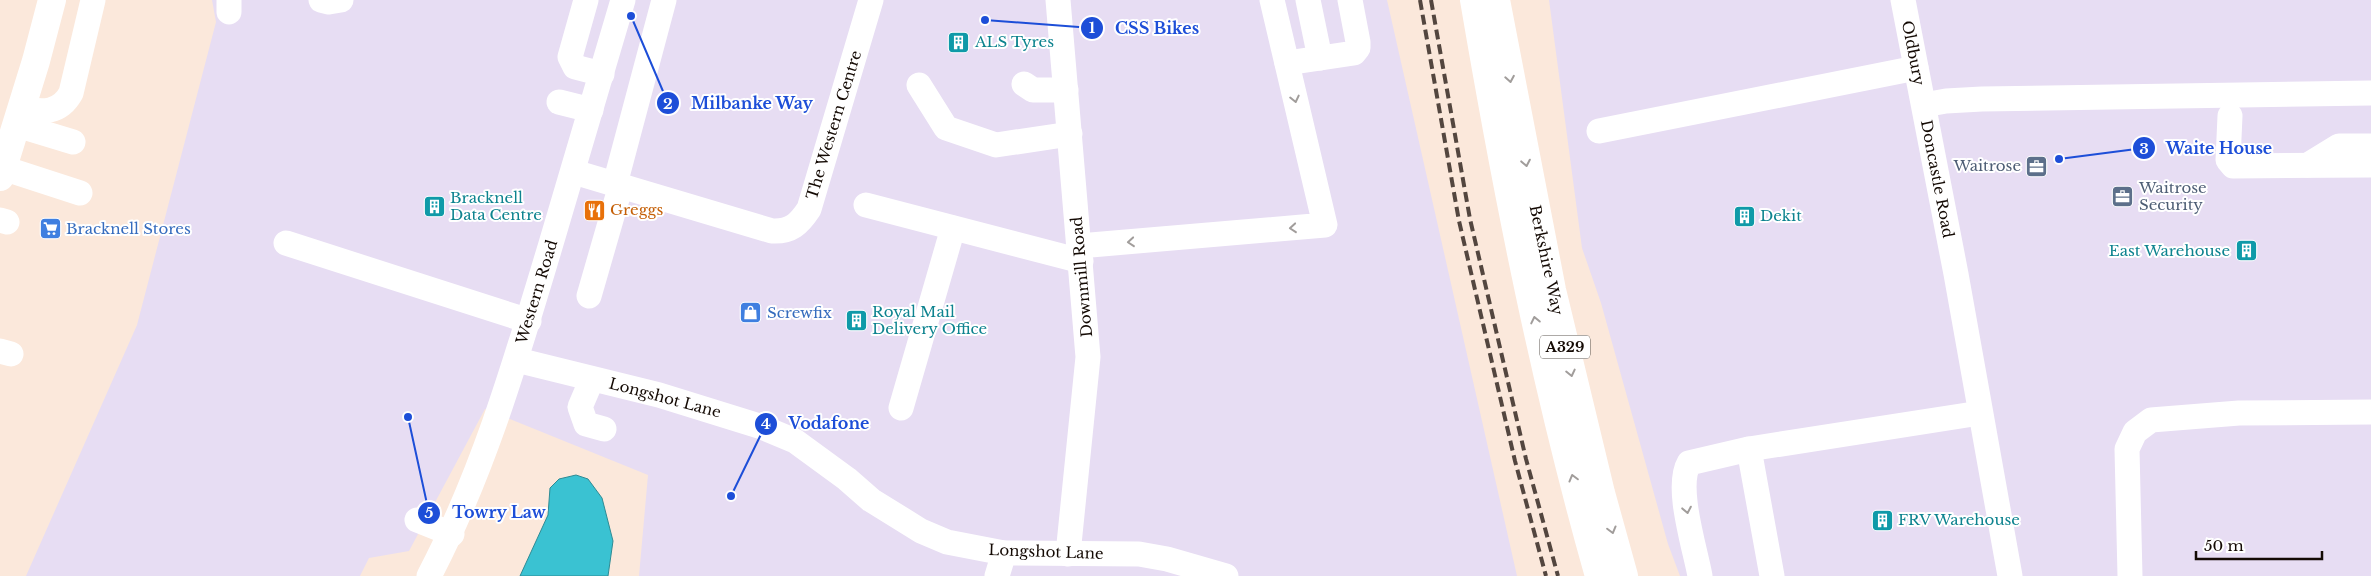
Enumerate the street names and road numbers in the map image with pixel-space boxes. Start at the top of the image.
street label: Oldbury [1898,19,1929,87]
street label: The Western Centre [802,48,865,202]
street label: Doncastle Road [1917,118,1958,240]
street label: Berkshire Way [1526,203,1568,317]
street label: Downmill Road [1067,216,1096,338]
street label: Western Road [511,237,561,347]
road number: A329 [1540,336,1590,358]
street label: Longshot Lane [607,373,723,422]
street label: Longshot Lane [988,540,1104,563]

